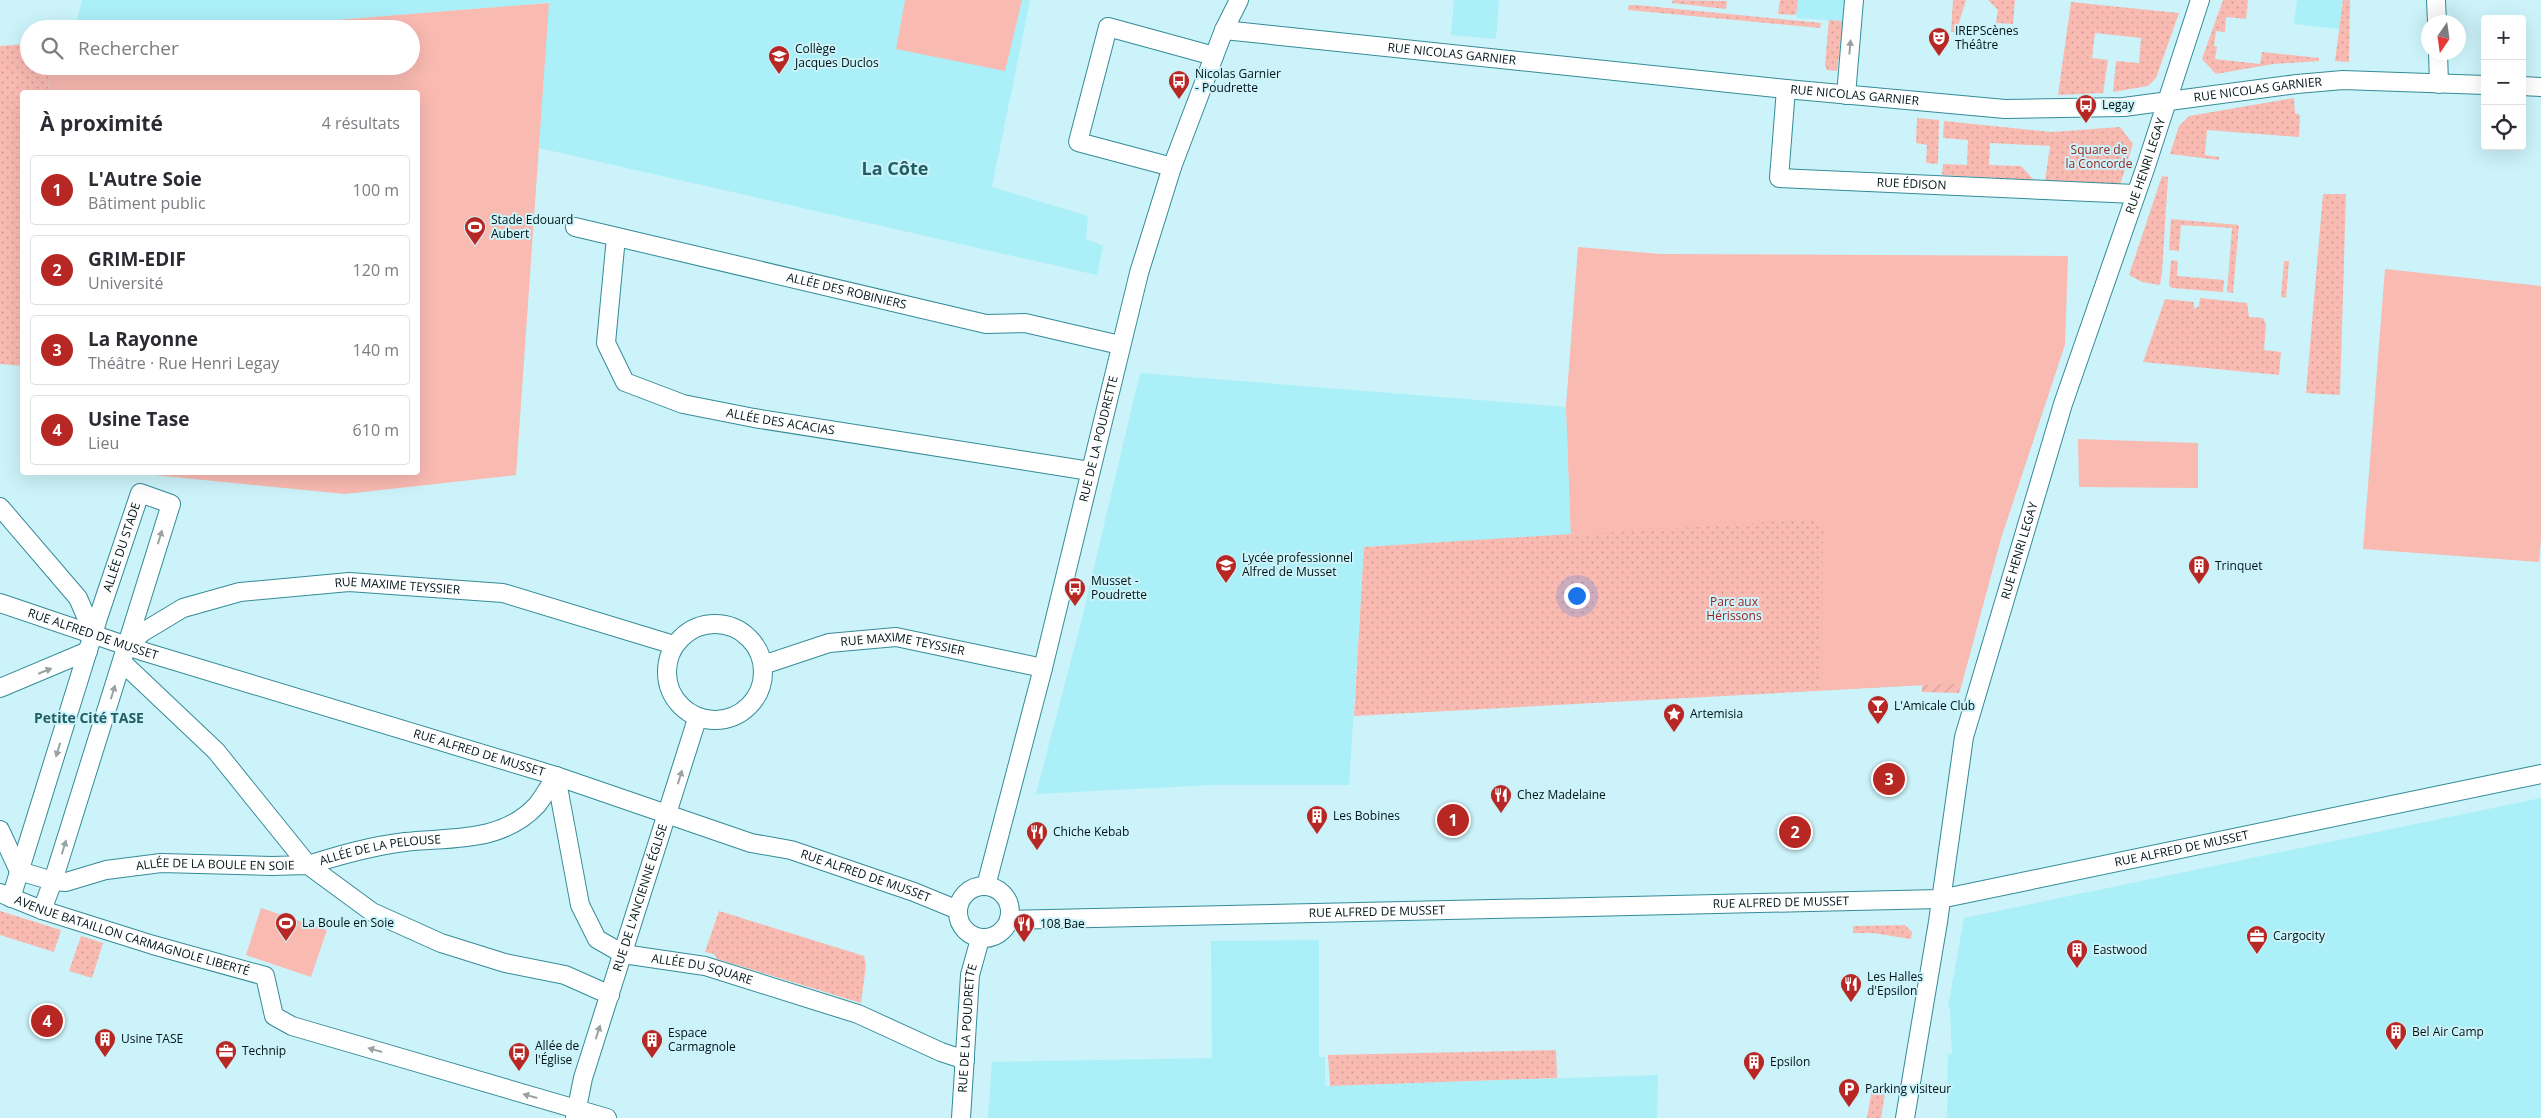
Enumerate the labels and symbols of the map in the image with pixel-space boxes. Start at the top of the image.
north arrow [2421,15,2466,60]
place label: IREPScènes Théâtre [1955,22,2019,53]
theatre icon: IREPScènes Théâtre [1927,26,1951,57]
street label: RUE NICOLAS GARNIER [1387,38,1517,69]
one-way arrow [1846,39,1854,55]
place label: Collège Jacques Duclos [794,40,879,71]
school or university icon: Collège Jacques Duclos [767,44,791,75]
place label: Nicolas Garnier - Poudrette [1195,65,1281,96]
bus stop icon: Nicolas Garnier - Poudrette [1167,69,1191,100]
street label: RUE NICOLAS GARNIER [2193,73,2323,106]
street label: RUE NICOLAS GARNIER [1790,80,1920,109]
bus stop icon: Legay [2074,93,2098,124]
place label: Legay [2102,96,2135,113]
street label: RUE HENRI LEGAY [2121,115,2169,216]
park label: Square de la Concorde [2066,141,2133,172]
district label: La Côte [862,156,928,180]
street label: RUE ÉDISON [1876,173,1947,194]
place label: Stade Edouard Aubert [491,211,573,242]
sports icon: Stade Edouard Aubert [463,215,487,246]
street label: ALLÉE DES ROBINIERS [785,268,908,313]
street label: RUE DE LA POUDRETTE [1075,374,1122,504]
street label: ALLÉE DES ACACIAS [725,404,836,439]
street label: ALLÉE DU STADE [98,500,144,594]
street label: RUE HENRI LEGAY [1996,500,2041,601]
one-way arrow [157,530,165,545]
place label: Lycée professionnel Alfred de Musset [1242,549,1353,580]
school or university icon: Lycée professionnel Alfred de Musset [1214,553,1238,584]
building icon: Trinquet [2187,554,2211,585]
place label: Trinquet [2215,557,2263,574]
place label: Musset - Poudrette [1091,572,1147,603]
street label: RUE MAXIME TEYSSIER [334,573,461,598]
bus stop icon: Musset - Poudrette [1063,576,1087,607]
your location [1564,583,1590,609]
park label: Parc aux Hérissons [1706,593,1762,624]
street label: RUE ALFRED DE MUSSET [26,604,161,664]
street label: RUE MAXIME TEYSSIER [840,628,967,659]
one-way arrow [38,666,52,674]
one-way arrow [109,685,117,700]
bar icon: L'Amicale Club [1866,694,1890,725]
place label: L'Amicale Club [1894,697,1975,714]
place icon: Artemisia [1662,702,1686,733]
place label: Artemisia [1690,705,1743,722]
district label: Petite Cité TASE [34,708,144,727]
street label: RUE ALFRED DE MUSSET [411,724,547,780]
one-way arrow [53,742,61,757]
pin: 3 [1873,760,1905,798]
one-way arrow [676,769,684,784]
restaurant icon: Chez Madelaine [1489,783,1513,814]
place label: Chez Madelaine [1517,786,1606,803]
pin: 1 [1437,801,1469,839]
building icon: Les Bobines [1305,804,1329,835]
place label: Les Bobines [1333,807,1400,824]
pin: 2 [1779,813,1811,851]
restaurant icon: Chiche Kebab [1025,820,1049,851]
street label: RUE DE L'ANCIENNE ÉGLISE [608,822,671,973]
place label: Chiche Kebab [1053,823,1129,840]
street label: RUE ALFRED DE MUSSET [2113,826,2250,870]
street label: ALLÉE DE LA PELOUSE [317,830,441,869]
one-way arrow [60,840,68,855]
street label: RUE ALFRED DE MUSSET [798,845,934,906]
street label: ALLÉE DE LA BOULE EN SOIE [135,854,295,874]
street label: AVENUE BATAILLON CARMAGNOLE LIBERTÉ [12,891,252,979]
street label: RUE ALFRED DE MUSSET [1712,892,1850,912]
street label: RUE ALFRED DE MUSSET [1308,901,1446,921]
sports icon: La Boule en Soie [274,911,298,942]
restaurant icon: 108 Bae [1012,912,1036,943]
place label: La Boule en Soie [302,914,394,931]
place label: 108 Bae [1040,915,1085,932]
office icon: Cargocity [2245,924,2269,955]
place label: Cargocity [2273,927,2326,944]
building icon: Eastwood [2065,938,2089,969]
place label: Eastwood [2093,941,2147,958]
street label: ALLÉE DU SQUARE [651,949,755,988]
street label: RUE DE LA POUDRETTE [954,962,981,1093]
place label: Les Halles d'Epsilon [1867,968,1923,999]
restaurant icon: Les Halles d'Epsilon [1839,972,1863,1003]
pin: 4 [31,1002,63,1040]
building icon: Bel Air Camp [2384,1020,2408,1051]
place label: Bel Air Camp [2412,1023,2484,1040]
one-way arrow [595,1024,602,1039]
place label: Espace Carmagnole [668,1024,736,1055]
building icon: Usine TASE [93,1027,117,1058]
building icon: Espace Carmagnole [640,1028,664,1059]
place label: Usine TASE [121,1030,183,1047]
place label: Allée de l'Église [535,1037,580,1068]
office icon: Technip [214,1039,238,1070]
bus stop icon: Allée de l'Église [507,1041,531,1072]
place label: Technip [242,1042,286,1059]
one-way arrow [367,1045,382,1053]
building icon: Epsilon [1742,1050,1766,1081]
place label: Epsilon [1770,1053,1810,1070]
parking icon: Parking visiteur [1837,1077,1861,1108]
place label: Parking visiteur [1865,1080,1951,1097]
one-way arrow [523,1091,538,1099]

